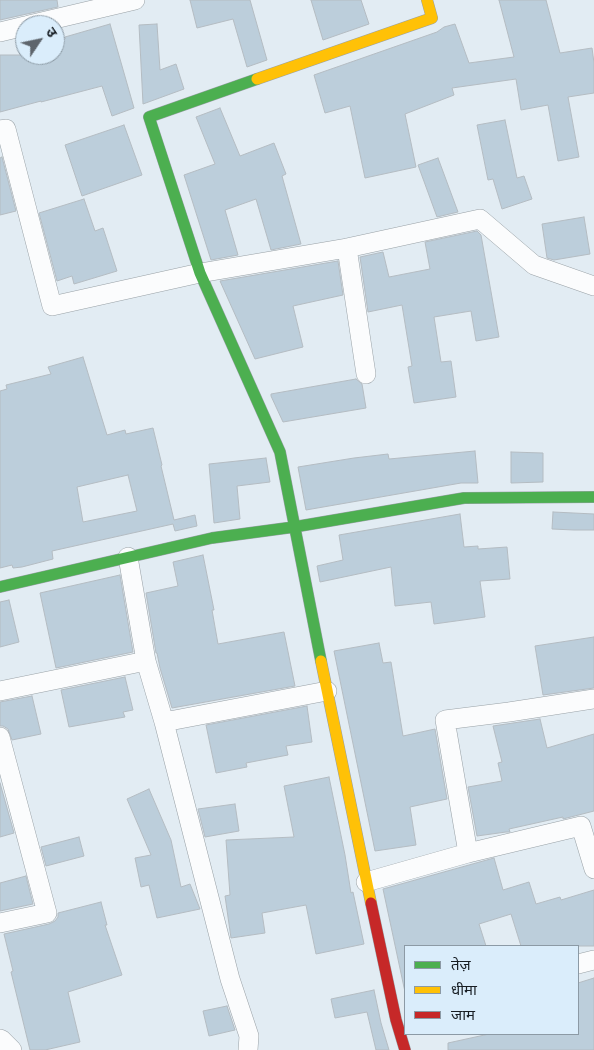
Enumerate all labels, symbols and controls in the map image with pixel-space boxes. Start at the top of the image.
north arrow [15,15,65,65]
text: उ [42,23,62,41]
legend [404,945,579,1035]
text: तेज़ [451,954,471,975]
text: धीमा [451,979,477,1000]
text: जाम [451,1004,475,1025]

